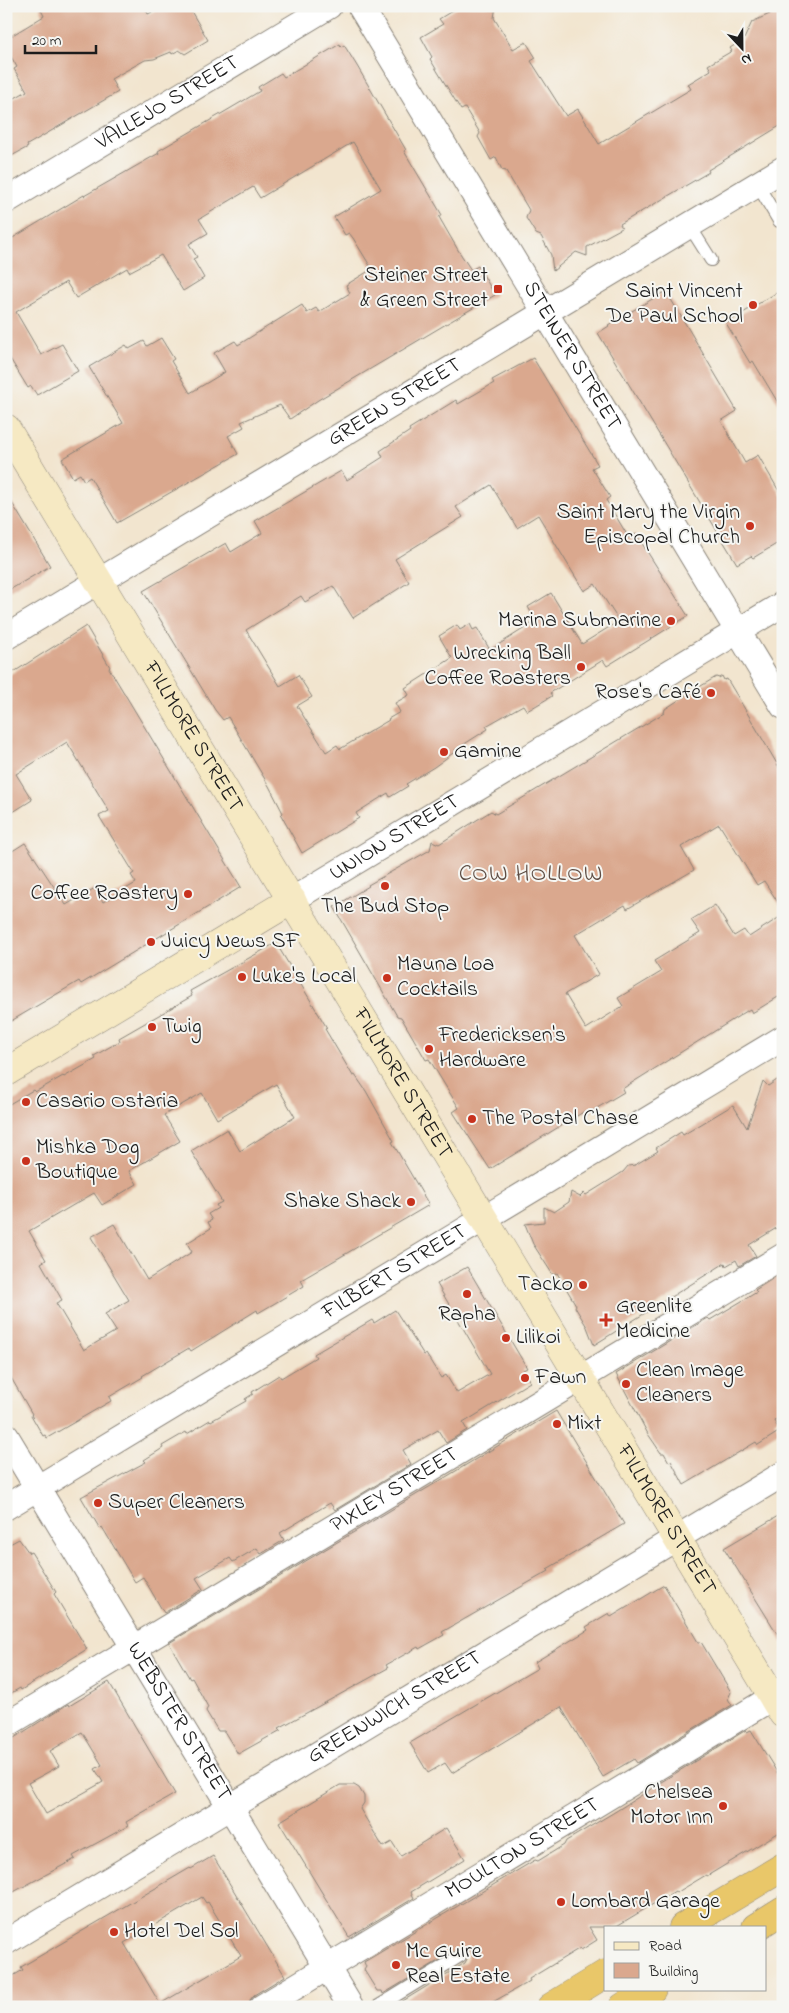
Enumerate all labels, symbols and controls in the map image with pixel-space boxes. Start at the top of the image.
scale bar [25,22,96,54]
north arrow [716,22,766,72]
text: 20 m [32,30,62,52]
street label: VALLEJO STREET [89,47,246,160]
text: N [738,47,755,70]
place label: Steiner Street & Green Street [360,260,489,317]
street label: STEINER STREET [514,275,629,437]
place label: Saint Vincent De Paul School [605,276,744,333]
marker: Steiner Street & Green Street [492,283,504,295]
marker: Saint Vincent De Paul School [747,299,759,311]
street label: GREEN STREET [322,350,468,455]
place label: Saint Mary the Virgin Episcopal Church [556,497,740,554]
marker: Saint Mary the Virgin Episcopal Church [744,520,756,532]
place label: Marina Submarine [498,605,661,637]
marker: Marina Submarine [665,615,677,627]
place label: Wrecking Ball Coffee Roasters [425,638,571,695]
street label: FILLMORE STREET [134,654,251,819]
marker: Wrecking Ball Coffee Roasters [575,661,587,673]
place label: Rose's Café [595,677,701,709]
marker: Rose's Café [705,687,717,699]
place label: Gamine [454,736,522,768]
marker: Gamine [438,746,450,758]
street label: UNION STREET [324,786,466,890]
district label: COW HOLLOW [459,857,603,892]
place label: Coffee Roastery [30,878,178,911]
marker: The Bud Stop [379,880,391,892]
marker: Coffee Roastery [182,888,194,900]
place label: The Bud Stop [321,891,449,923]
place label: Juicy News SF [161,926,300,959]
marker: Juicy News SF [145,936,157,948]
place label: Mauna Loa Cocktails [397,949,494,1006]
place label: Luke's Local [252,961,356,993]
marker: Luke's Local [236,971,248,983]
marker: Mauna Loa Cocktails [381,972,393,984]
street label: FILLMORE STREET [344,1001,460,1166]
place label: Twig [162,1011,202,1044]
place label: Fredericksen's Hardware [438,1020,566,1077]
marker: Twig [146,1021,158,1033]
marker: Fredericksen's Hardware [423,1043,435,1055]
place label: Casario Ostaria [36,1086,178,1118]
marker: Casario Ostaria [20,1096,32,1108]
place label: The Postal Chase [482,1103,639,1135]
marker: The Postal Chase [466,1113,478,1125]
place label: Mishka Dog Boutique [35,1132,140,1189]
marker: Mishka Dog Boutique [20,1155,32,1167]
place label: Shake Shack [284,1186,401,1218]
marker: Shake Shack [405,1196,417,1208]
street label: FILBERT STREET [315,1216,474,1329]
place label: Tacko [518,1269,573,1301]
marker: Tacko [577,1279,589,1291]
marker: Rapha [461,1288,473,1300]
place label: Greenlite Medicine [616,1291,692,1348]
place label: Rapha [438,1299,496,1331]
marker: Greenlite Medicine [600,1314,612,1326]
place label: Lilikoi [516,1322,561,1354]
marker: Lilikoi [500,1332,512,1344]
place label: Clean Image Cleaners [636,1355,744,1412]
place label: Fawn [534,1362,586,1394]
marker: Fawn [519,1372,531,1384]
marker: Clean Image Cleaners [620,1378,632,1390]
place label: Mixt [567,1408,602,1440]
marker: Mixt [551,1418,563,1430]
street label: FILLMORE STREET [607,1438,724,1602]
street label: PIXLEY STREET [325,1439,465,1541]
place label: Super Cleaners [108,1487,245,1519]
marker: Super Cleaners [92,1497,104,1509]
street label: WEBSTER STREET [118,1636,239,1808]
street label: GREENWICH STREET [302,1643,488,1773]
place label: Chelsea Motor Inn [630,1777,713,1834]
street label: MOULTON STREET [439,1789,606,1908]
marker: Chelsea Motor Inn [717,1800,729,1812]
place label: Lombard Garage [571,1886,720,1919]
marker: Lombard Garage [555,1896,567,1908]
place label: Hotel Del Sol [124,1916,238,1948]
marker: Hotel Del Sol [108,1926,120,1938]
legend [604,1926,766,1990]
text: Road [649,1935,682,1957]
place label: Mc Guire Real Estate [406,1936,510,1993]
marker: Mc Guire Real Estate [390,1959,402,1971]
text: Building [648,1961,698,1984]

